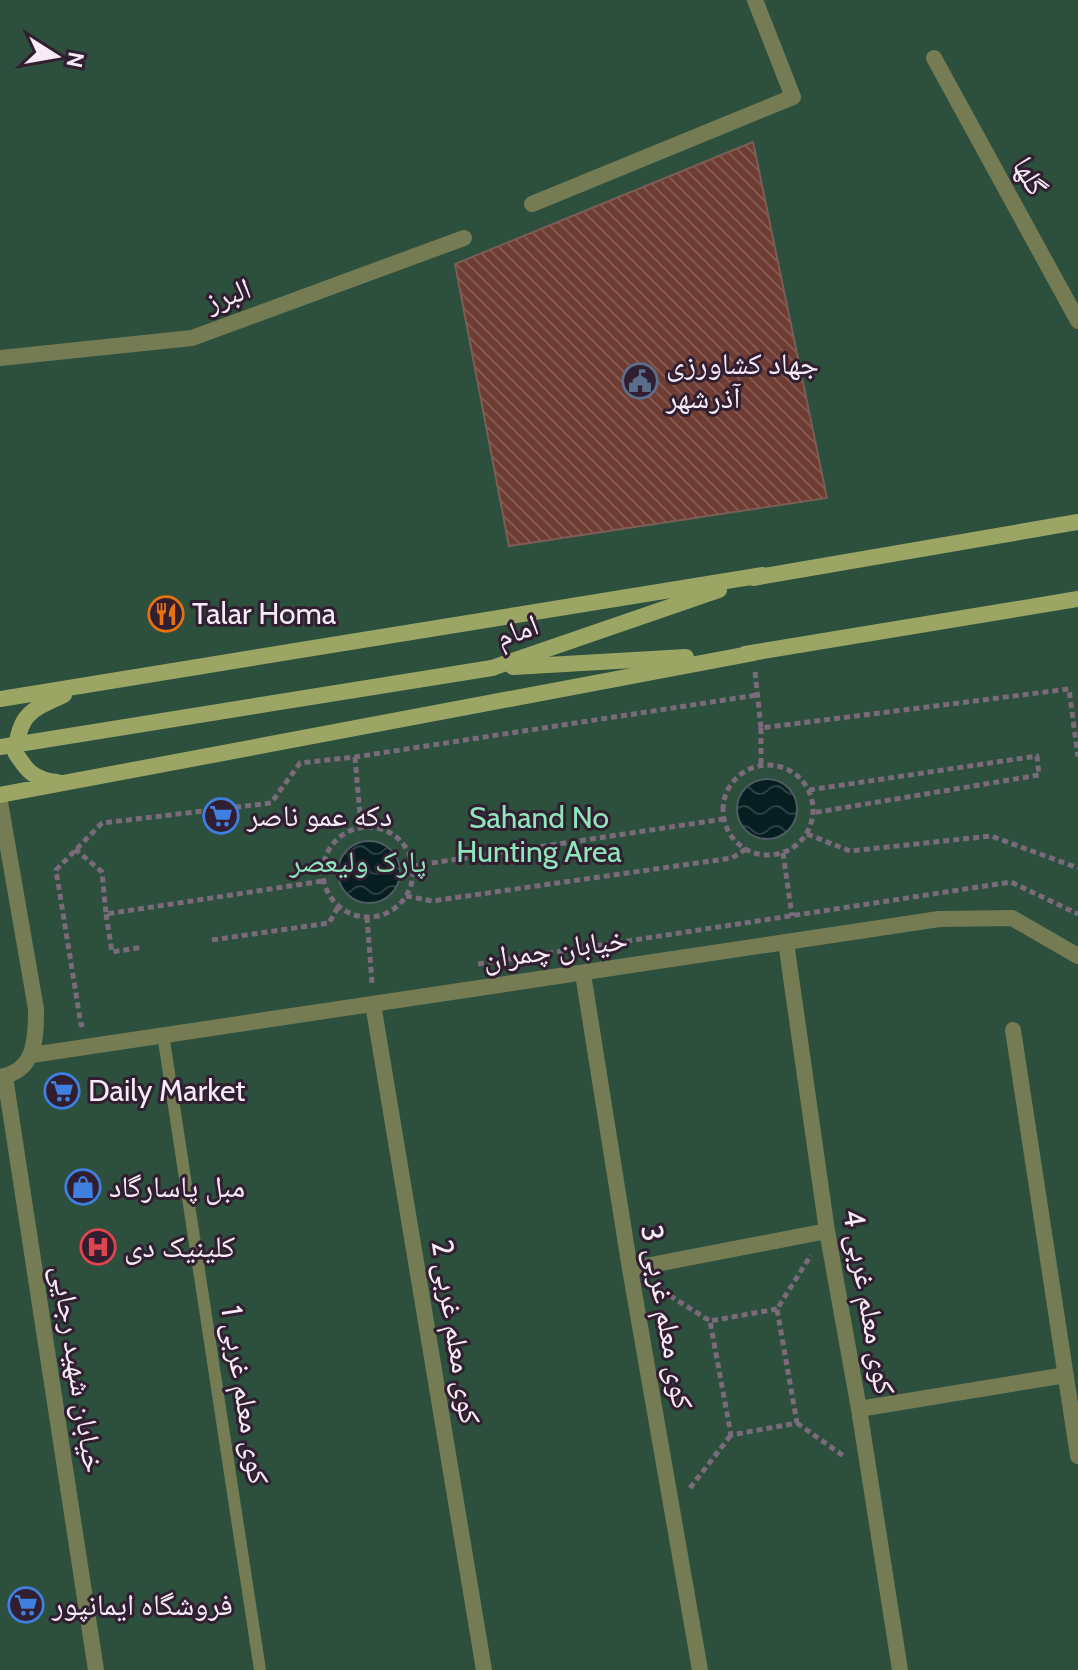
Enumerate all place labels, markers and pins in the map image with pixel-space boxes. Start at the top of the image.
place label: جهاد کشاورزی آذرشهر [665,345,819,416]
public building icon: جهاد کشاورزی آذرشهر [621,362,659,400]
restaurant icon: Talar Homa [147,595,185,633]
place label: Talar Homa [192,595,337,632]
supermarket icon: دکه عمو ناصر [202,797,240,835]
place label: دکه عمو ناصر [246,797,392,834]
supermarket icon: Daily Market [43,1072,81,1110]
place label: Daily Market [88,1072,245,1109]
shop icon: مبل پاسارگاد [64,1168,102,1206]
place label: مبل پاسارگاد [109,1168,245,1205]
hospital icon: کلینیک دی [79,1228,117,1266]
place label: کلینیک دی [124,1228,235,1265]
supermarket icon: فروشگاه ایمانپور [7,1586,45,1624]
place label: فروشگاه ایمانپور [51,1586,233,1623]

